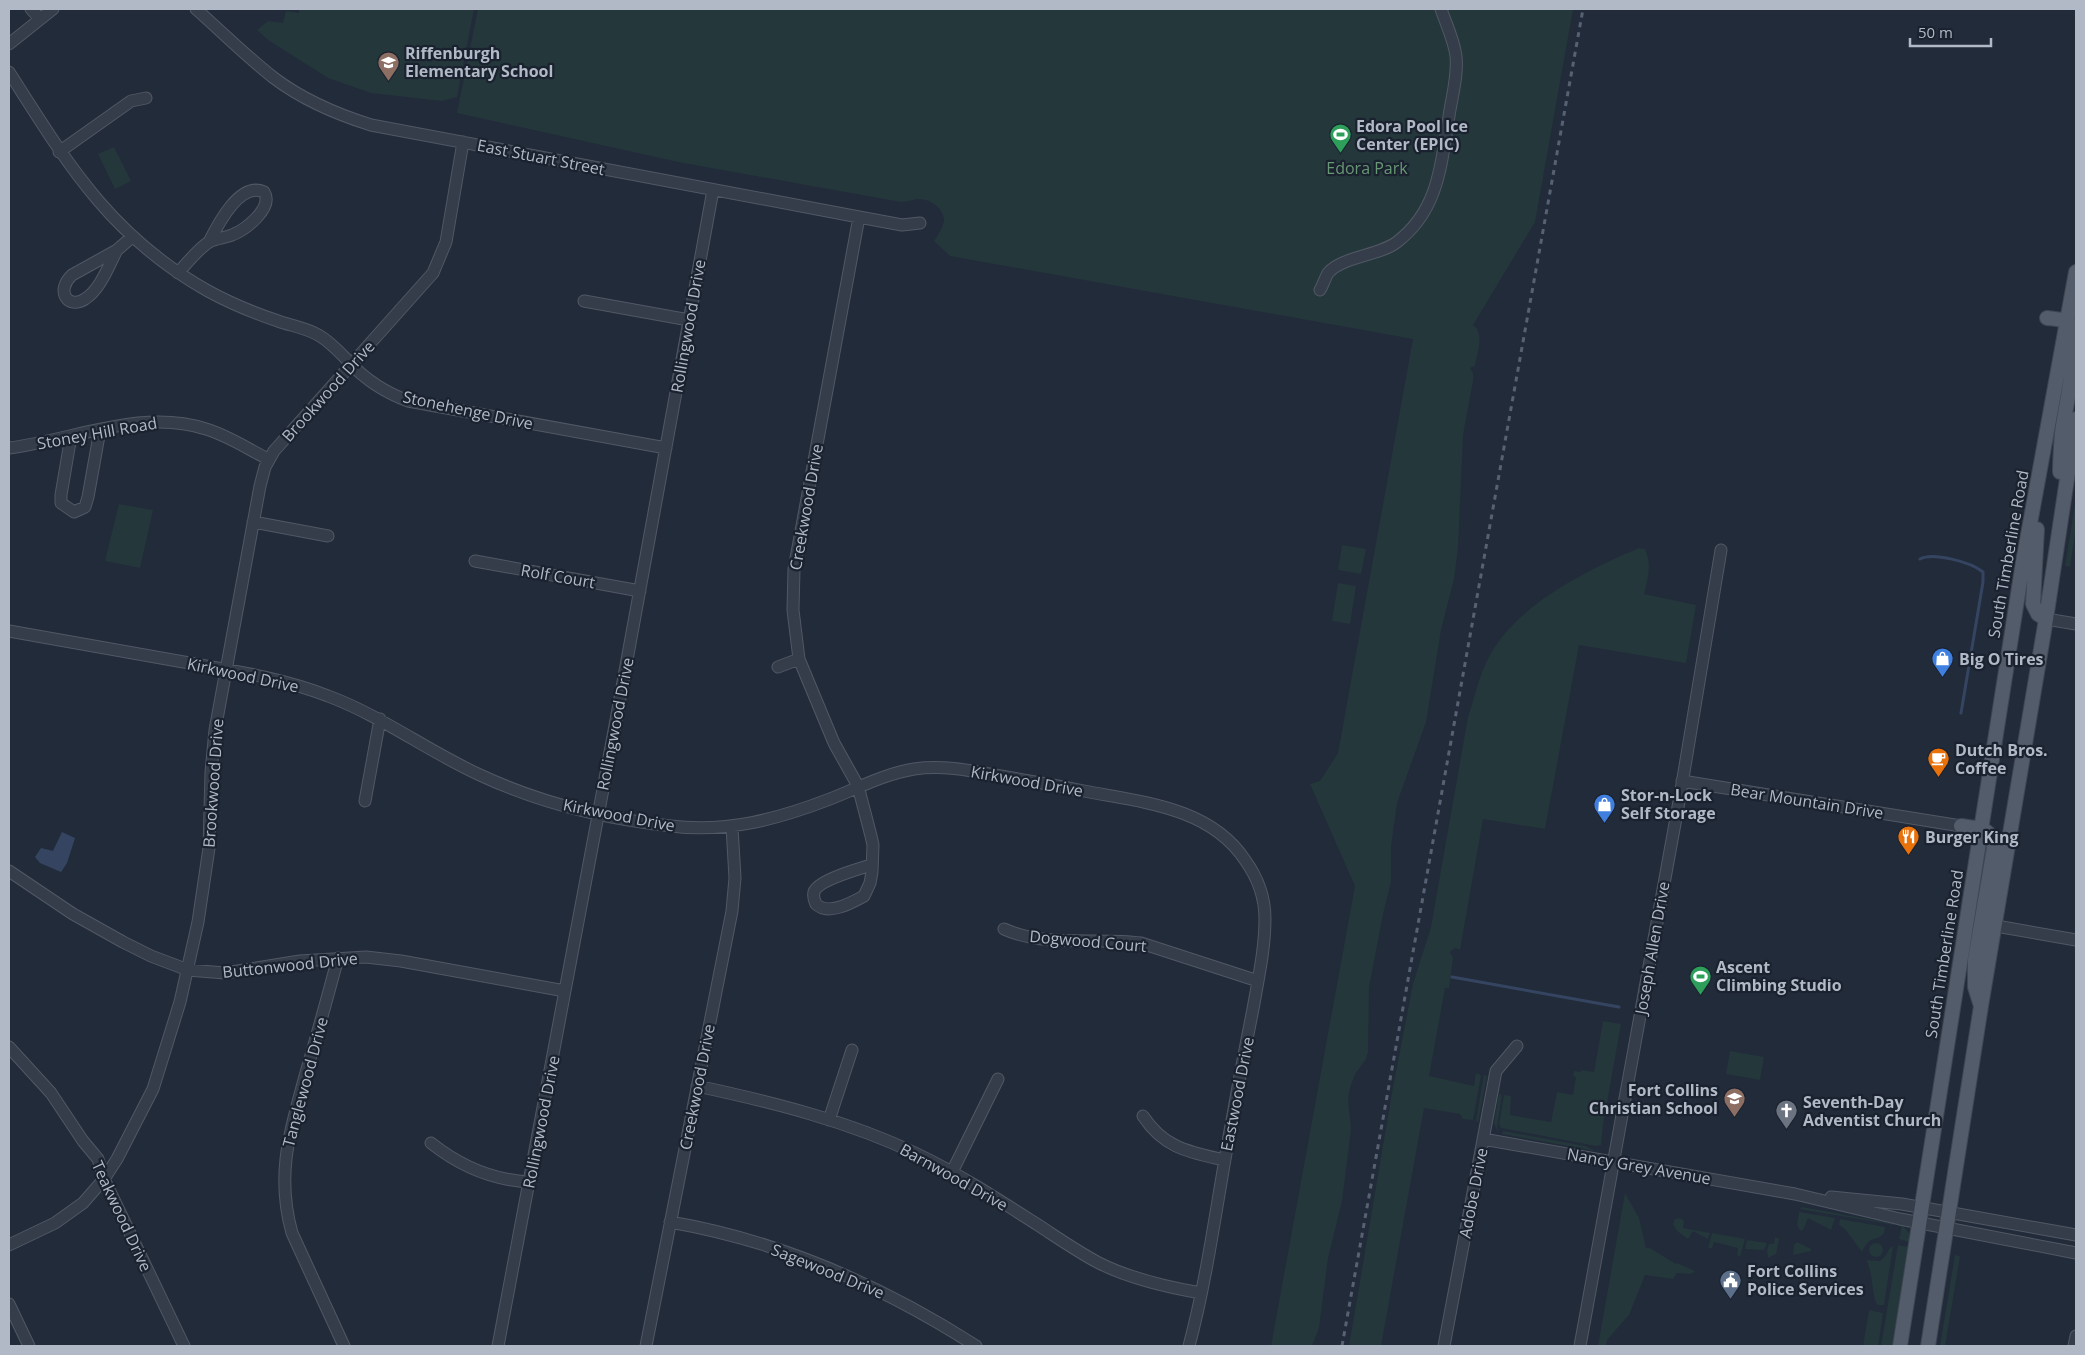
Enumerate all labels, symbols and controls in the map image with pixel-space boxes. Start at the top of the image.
scale bar [1910,15,1991,47]
text: 50 m [1918,22,1953,42]
place label: Riffenburgh Elementary School [405,42,553,82]
school or university icon: Riffenburgh Elementary School [377,50,401,81]
place label: Edora Pool Ice Center (EPIC) [1356,115,1468,155]
sports icon: Edora Pool Ice Center (EPIC) [1328,123,1352,154]
street label: East Stuart Street [475,134,607,180]
park label: Edora Park [1326,157,1408,179]
street label: Rollingwood Drive [665,258,711,394]
street label: Brookwood Drive [277,336,379,446]
street label: Stonehenge Drive [401,385,535,435]
street label: Stoney Hill Road [35,412,159,454]
street label: Creekwood Drive [784,442,828,572]
street label: South Timberline Road [1982,468,2034,640]
street label: Rolf Court [519,559,597,593]
shop icon: Big O Tires [1931,647,1955,678]
place label: Big O Tires [1959,648,2044,670]
street label: Kirkwood Drive [185,652,301,698]
street label: Rollingwood Drive [591,656,639,792]
street label: Brookwood Drive [198,718,228,848]
place label: Dutch Bros. Coffee [1955,739,2048,779]
cafe icon: Dutch Bros. Coffee [1927,747,1951,778]
street label: Kirkwood Drive [969,760,1085,802]
street label: Bear Mountain Drive [1729,778,1885,824]
place label: Stor-n-Lock Self Storage [1621,784,1716,824]
shop icon: Stor-n-Lock Self Storage [1593,792,1617,823]
street label: Kirkwood Drive [561,793,677,837]
restaurant icon: Burger King [1897,825,1921,856]
place label: Burger King [1925,826,2019,848]
street label: South Timberline Road [1920,868,1968,1040]
street label: Joseph Allen Drive [1629,880,1675,1018]
street label: Dogwood Court [1029,925,1148,957]
street label: Buttonwood Drive [221,947,359,983]
place label: Ascent Climbing Studio [1716,956,1842,996]
sports icon: Ascent Climbing Studio [1688,964,1712,995]
street label: Tanglewood Drive [277,1014,333,1150]
street label: Creekwood Drive [674,1022,720,1152]
street label: Eastwood Drive [1215,1035,1259,1153]
street label: Rollingwood Drive [517,1054,565,1190]
place label: Fort Collins Christian School [1589,1079,1718,1119]
school or university icon: Fort Collins Christian School [1722,1087,1746,1118]
place label: Seventh-Day Adventist Church [1803,1091,1941,1131]
church icon: Seventh-Day Adventist Church [1775,1099,1799,1130]
street label: Barnwood Drive [896,1138,1012,1216]
street label: Nancy Grey Avenue [1565,1143,1713,1189]
street label: Adobe Drive [1453,1146,1493,1240]
street label: Teakwood Drive [87,1157,157,1275]
street label: Sagewood Drive [768,1238,888,1304]
place label: Fort Collins Police Services [1747,1260,1864,1300]
public building icon: Fort Collins Police Services [1719,1268,1743,1299]

